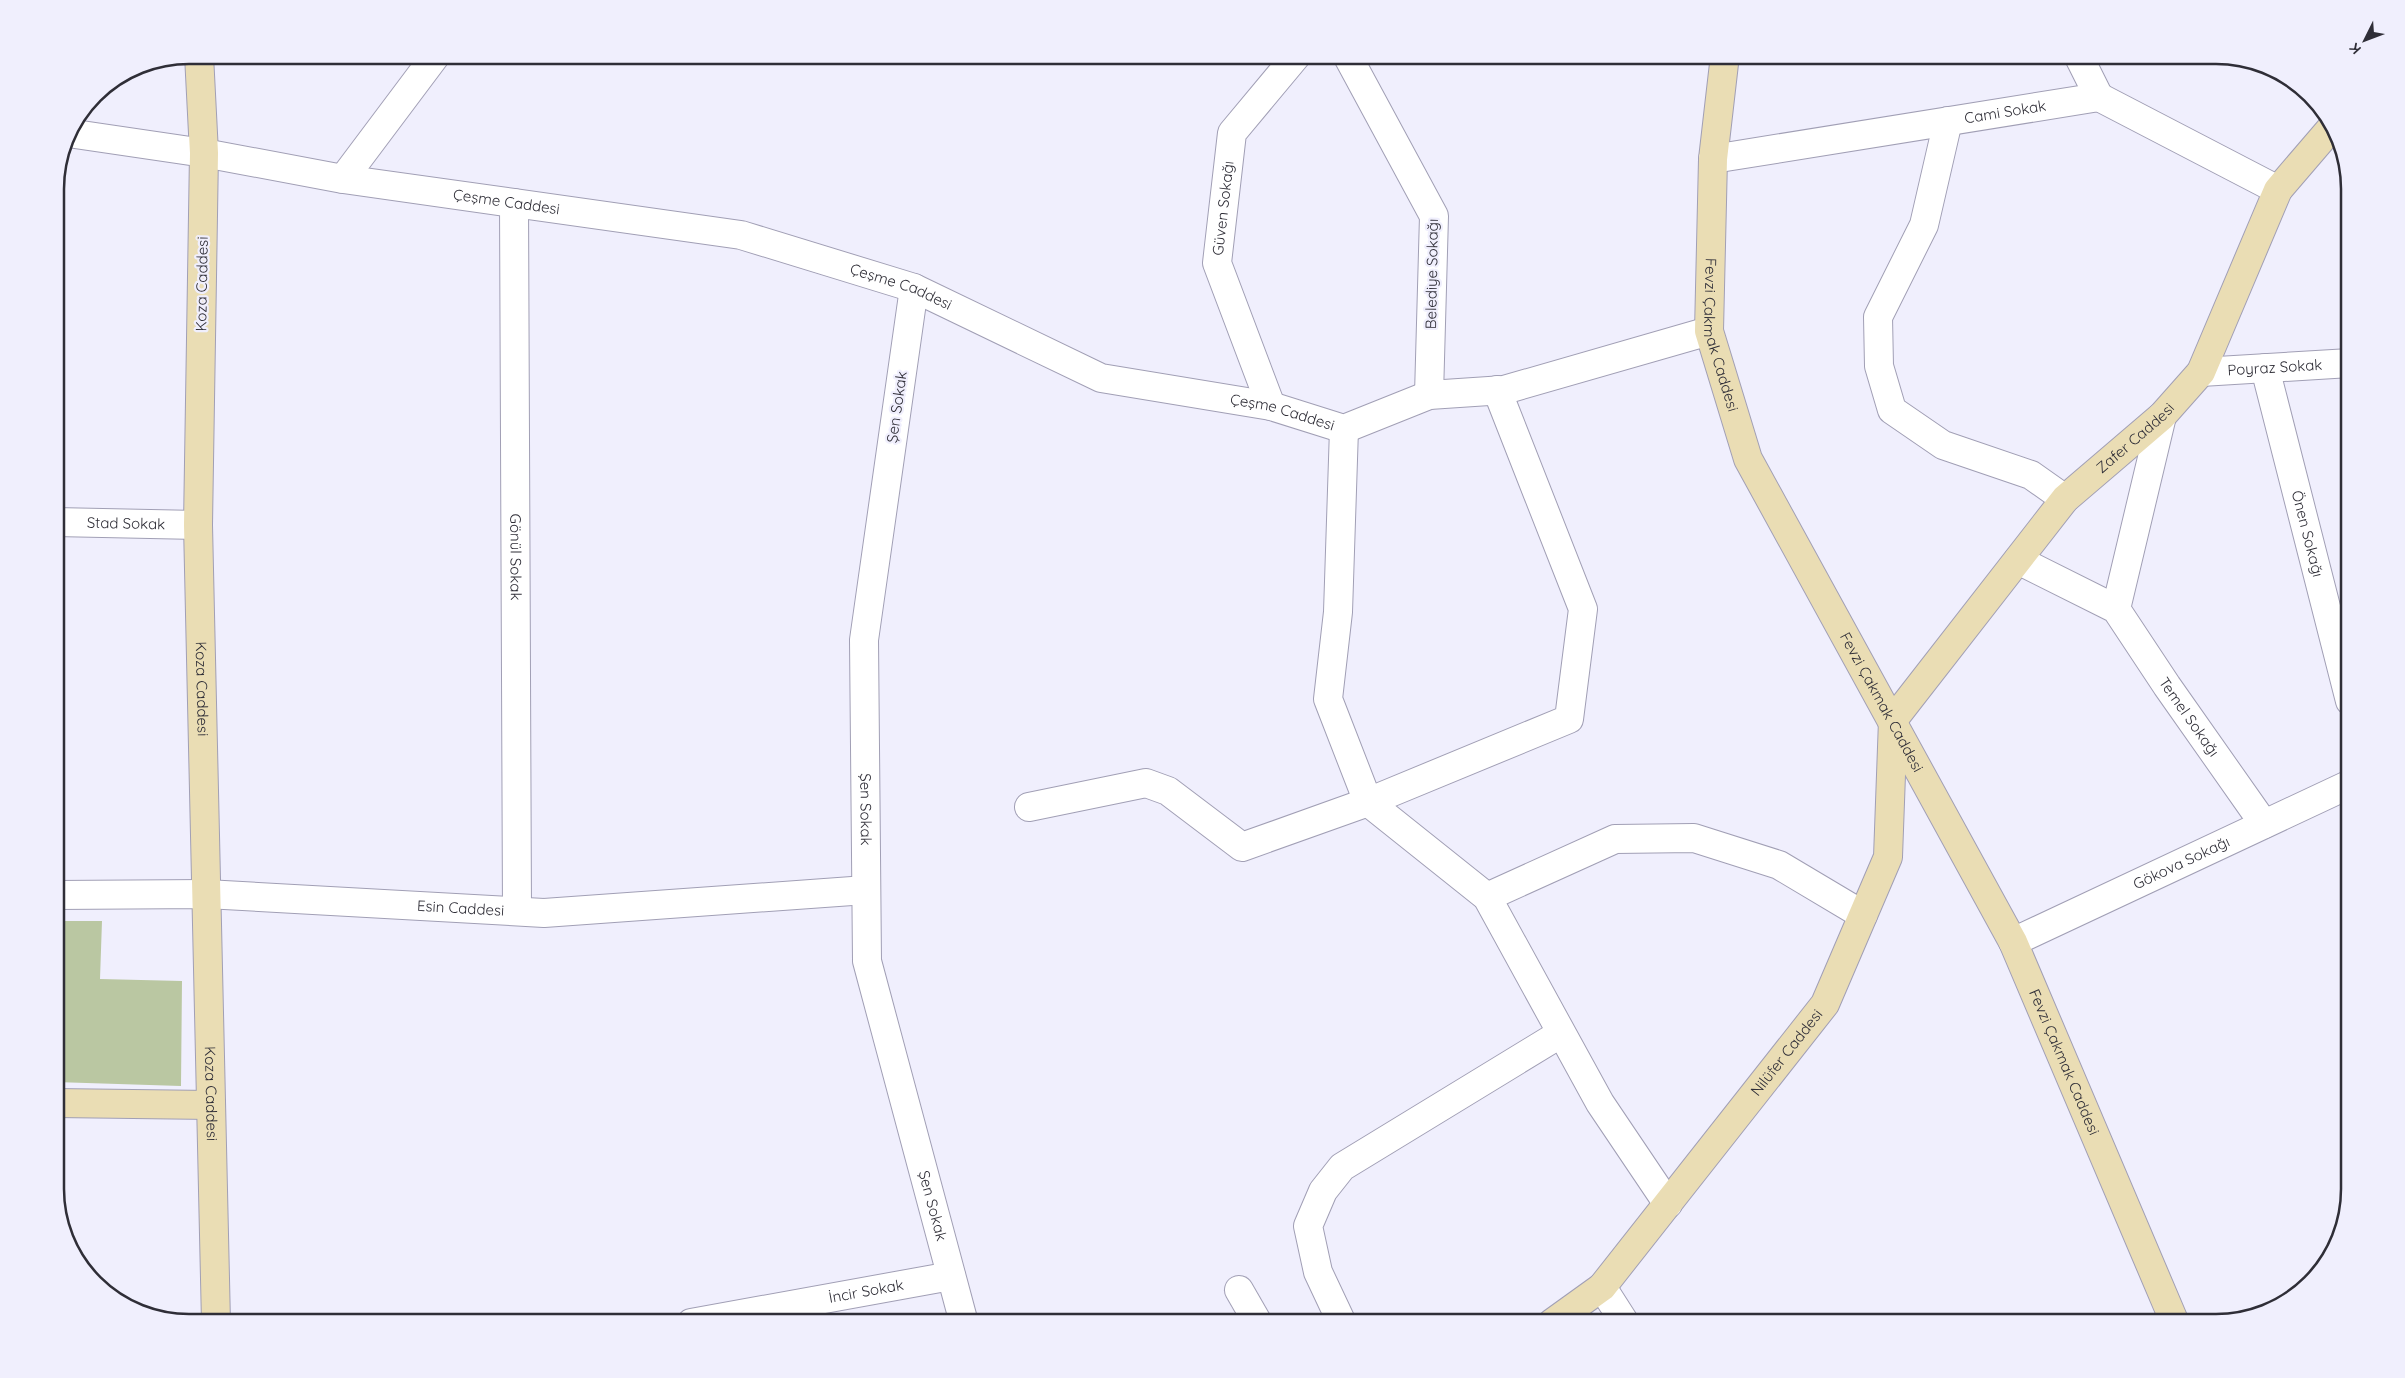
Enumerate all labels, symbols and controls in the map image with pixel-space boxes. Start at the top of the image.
north arrow [2340,15,2390,65]
text: K [2346,39,2365,58]
street label: Cami Sokak [1963,96,2047,127]
street label: Güven Sokağı [1208,160,1238,257]
street label: Çeşme Caddesi [452,185,561,218]
street label: Belediye Sokağı [1421,219,1442,329]
street label: Koza Caddesi [191,236,212,332]
street label: Fevzi Çakmak Caddesi [1700,258,1743,414]
street label: Çeşme Caddesi [848,259,955,314]
street label: Poyraz Sokak [2227,355,2323,379]
street label: Şen Sokak [882,370,911,444]
street label: Çeşme Caddesi [1229,389,1337,434]
street label: Zafer Caddesi [2092,399,2178,477]
street label: Önen Sokağı [2288,488,2328,579]
street label: Stad Sokak [87,513,165,533]
street label: Gönül Sokak [506,514,526,600]
street label: Fevzi Çakmak Caddesi [1836,629,1928,775]
street label: Koza Caddesi [192,641,213,736]
street label: Temel Sokağı [2155,674,2224,760]
street label: Şen Sokak [856,773,876,846]
street label: Gökova Sokağı [2130,832,2233,893]
street label: Esin Caddesi [416,896,505,920]
street label: Fevzi Çakmak Caddesi [2025,986,2104,1138]
street label: Nilüfer Caddesi [1746,1005,1826,1099]
street label: Koza Caddesi [201,1046,222,1141]
street label: Şen Sokak [915,1168,952,1243]
street label: İncir Sokak [827,1275,905,1307]

